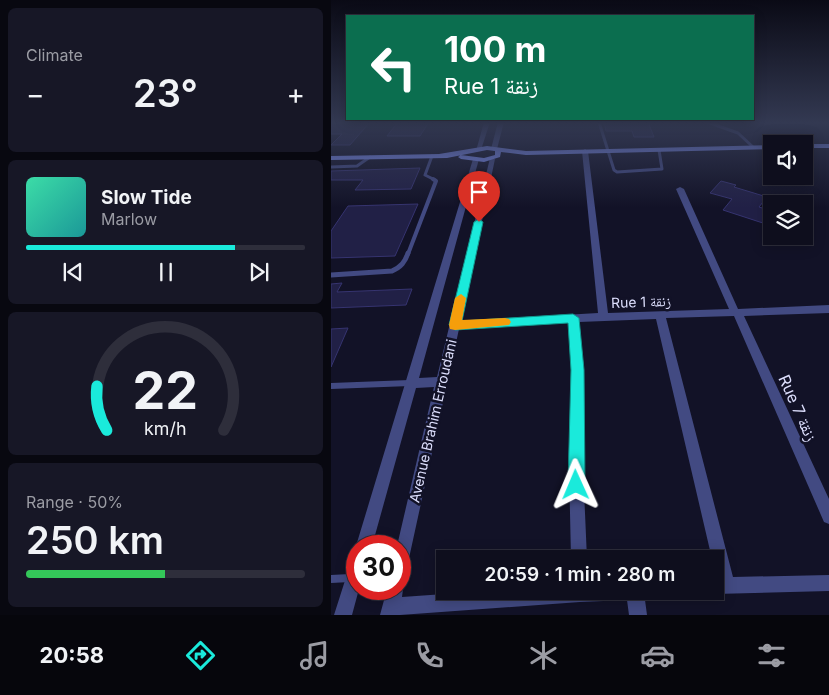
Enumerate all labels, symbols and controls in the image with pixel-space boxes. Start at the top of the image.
text: 100 m [444,28,547,70]
icon: left [361,35,426,100]
text: Climate [26,45,83,65]
text: 23° [133,70,198,116]
text: Rue 1 زنقة [444,73,538,99]
text: − [26,77,45,111]
text: + [286,77,305,111]
map controls [763,135,813,245]
button: sound [763,135,813,185]
pin [458,171,500,222]
icon: arrive [465,178,493,206]
text: Slow Tide [101,186,192,209]
button: layers [763,195,813,245]
text: Marlow [101,209,157,229]
icon: previous [59,258,87,286]
icon: pause [152,258,180,286]
icon: next [245,258,273,286]
street label: Rue 1 زنقة [611,292,671,312]
street label: Avenue Brahim Erroudani [405,338,460,504]
text: 22 [133,359,198,422]
street label: Rue 7 زنقة [774,371,822,445]
text: km/h [144,418,187,439]
position arrow [549,458,601,510]
text: Range · 50% [26,492,123,512]
text: 250 km [26,517,164,563]
speed limit sign: 30 [346,535,411,600]
text: 20:59 · 1 min · 280 m [485,563,675,586]
icon: directions [183,638,218,673]
icon: music [297,638,332,673]
icon: phone [412,638,447,673]
icon: climate [526,638,561,673]
icon: car [640,638,675,673]
icon: filters [754,638,789,673]
text: 20:58 [40,642,104,668]

